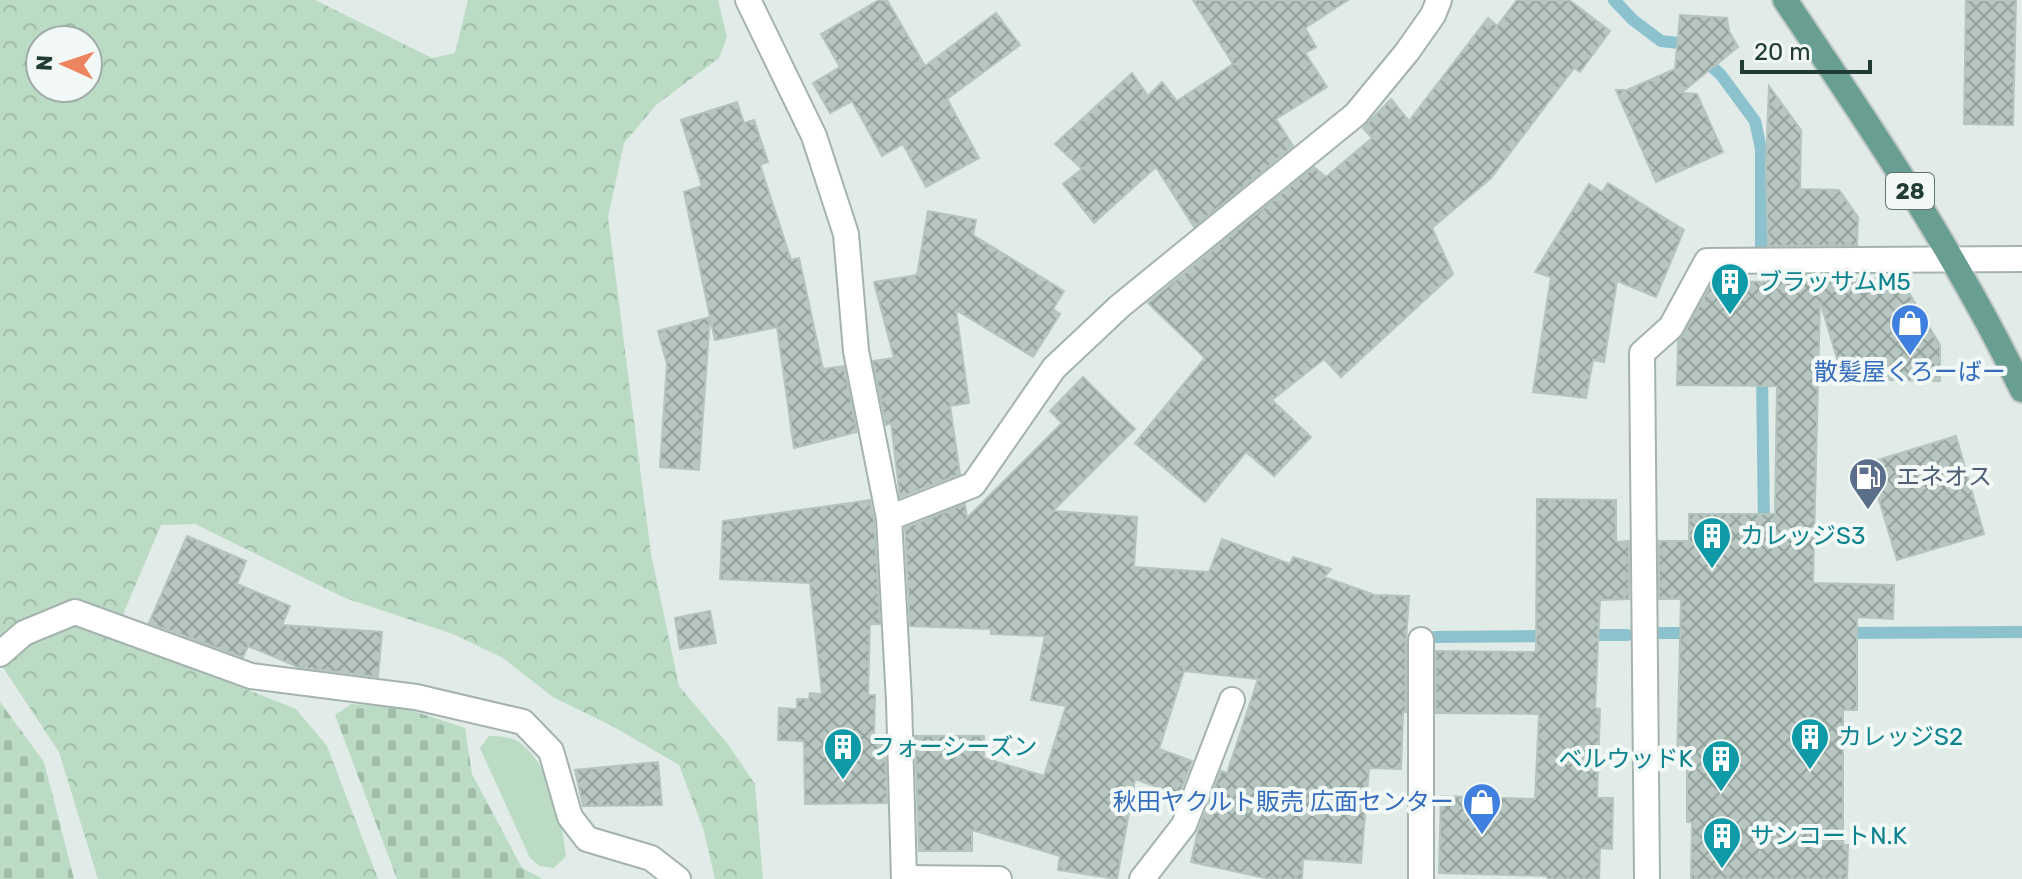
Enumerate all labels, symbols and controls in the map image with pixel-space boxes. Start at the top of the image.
north arrow [24,24,104,104]
scale bar [1742,24,1870,74]
text: 20 m [1754,38,1811,66]
text: N [31,54,58,72]
road number: 28 [1886,173,1934,209]
building icon: ブラッサムM5 [1709,261,1751,316]
place label: ブラッサムM5 [1758,268,1911,296]
shop icon: 散髪屋くろーばー [1889,302,1931,357]
place label: 散髪屋くろーばー [1814,358,2006,386]
fuel station icon: エネオス [1847,456,1889,511]
place label: エネオス [1896,463,1992,491]
building icon: カレッジS3 [1691,515,1733,570]
place label: カレッジS3 [1740,522,1865,550]
building icon: カレッジS2 [1789,716,1831,771]
place label: カレッジS2 [1838,723,1963,751]
building icon: フォーシーズン [822,726,864,781]
place label: フォーシーズン [871,733,1037,761]
building icon: ベルウッドK [1700,738,1742,793]
place label: ベルウッドK [1559,745,1694,773]
shop icon: 秋田ヤクルト販売 広面センター [1461,781,1503,836]
place label: 秋田ヤクルト販売 広面センター [1113,788,1454,816]
building icon: サンコートN.K [1701,815,1743,870]
place label: サンコートN.K [1750,822,1907,850]

